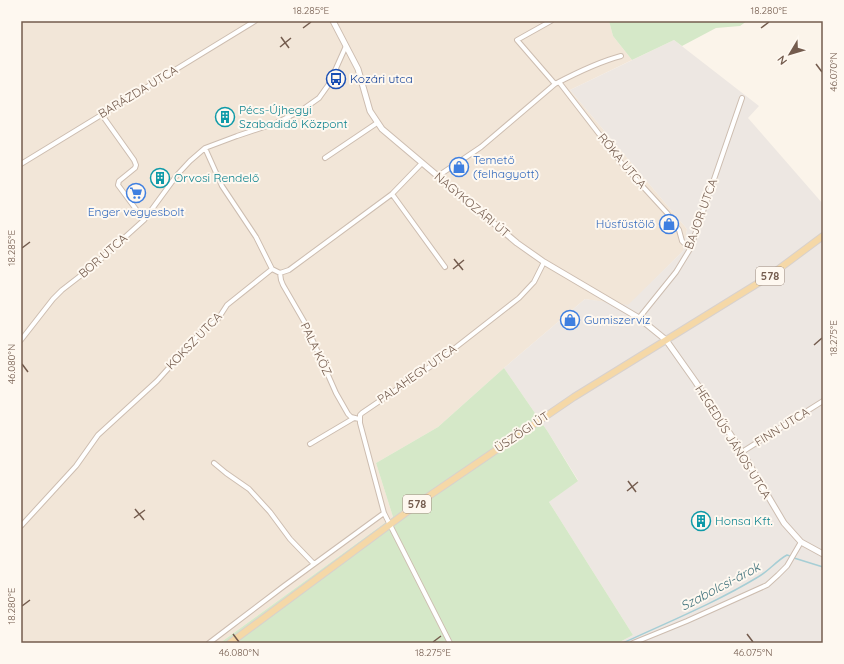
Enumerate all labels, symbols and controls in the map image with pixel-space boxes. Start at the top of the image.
text: 18.285°E [293,4,329,17]
text: 18.280°E [751,4,788,17]
north arrow [770,34,810,74]
text: 46.070°N [827,52,840,92]
text: N [774,53,790,68]
street label: BARÁZDA UTCA [95,62,180,121]
bus stop icon: Kozári utca [325,68,347,90]
place label: Kozári utca [350,71,413,86]
place label: Pécs-Újhegyi Szabadidő Központ [239,102,347,131]
building icon: Pécs-Újhegyi Szabadidő Központ [214,106,236,128]
street label: RÓKA UTCA [595,130,650,192]
place label: Temető (felhagyott) [473,152,539,181]
shop icon: Temető (felhagyott) [448,156,470,178]
building icon: Orvosi Rendelő [149,167,171,189]
street label: NAGYKOZÁRI ÚT [432,169,513,240]
place label: Orvosi Rendelő [174,170,259,185]
street label: BAJOR UTCA [681,176,720,251]
supermarket icon: Enger vegyesbolt [125,182,147,204]
place label: Enger vegyesbolt [88,204,184,219]
shop icon: Húsfüstölő [658,213,680,235]
place label: Húsfüstölő [596,216,655,231]
text: 18.285°E [5,230,18,266]
street label: BOR UTCA [75,230,130,281]
road number: 578 [756,267,784,285]
street label: KOKSZ UTCA [163,309,225,372]
shop icon: Gumiszerviz [559,309,581,331]
place label: Gumiszerviz [584,312,651,327]
street label: PALA KÖZ [298,320,335,378]
text: 18.275°E [827,320,840,356]
street label: PALAHEGY UTCA [374,341,459,406]
text: 46.080°N [5,344,18,384]
street label: HEGEDŰS JÁNOS UTCA [692,382,775,502]
street label: FINN UTCA [752,404,812,449]
street label: ÜSZÖGI ÚT [492,408,552,455]
road number: 578 [403,495,431,513]
building icon: Honsa Kft. [690,510,712,532]
place label: Honsa Kft. [715,513,773,528]
water label: Szabolcsi-árok [677,558,764,614]
text: 18.280°E [5,587,18,624]
text: 46.080°N [219,646,259,659]
text: 18.275°E [415,646,451,659]
text: 46.075°N [733,646,773,659]

